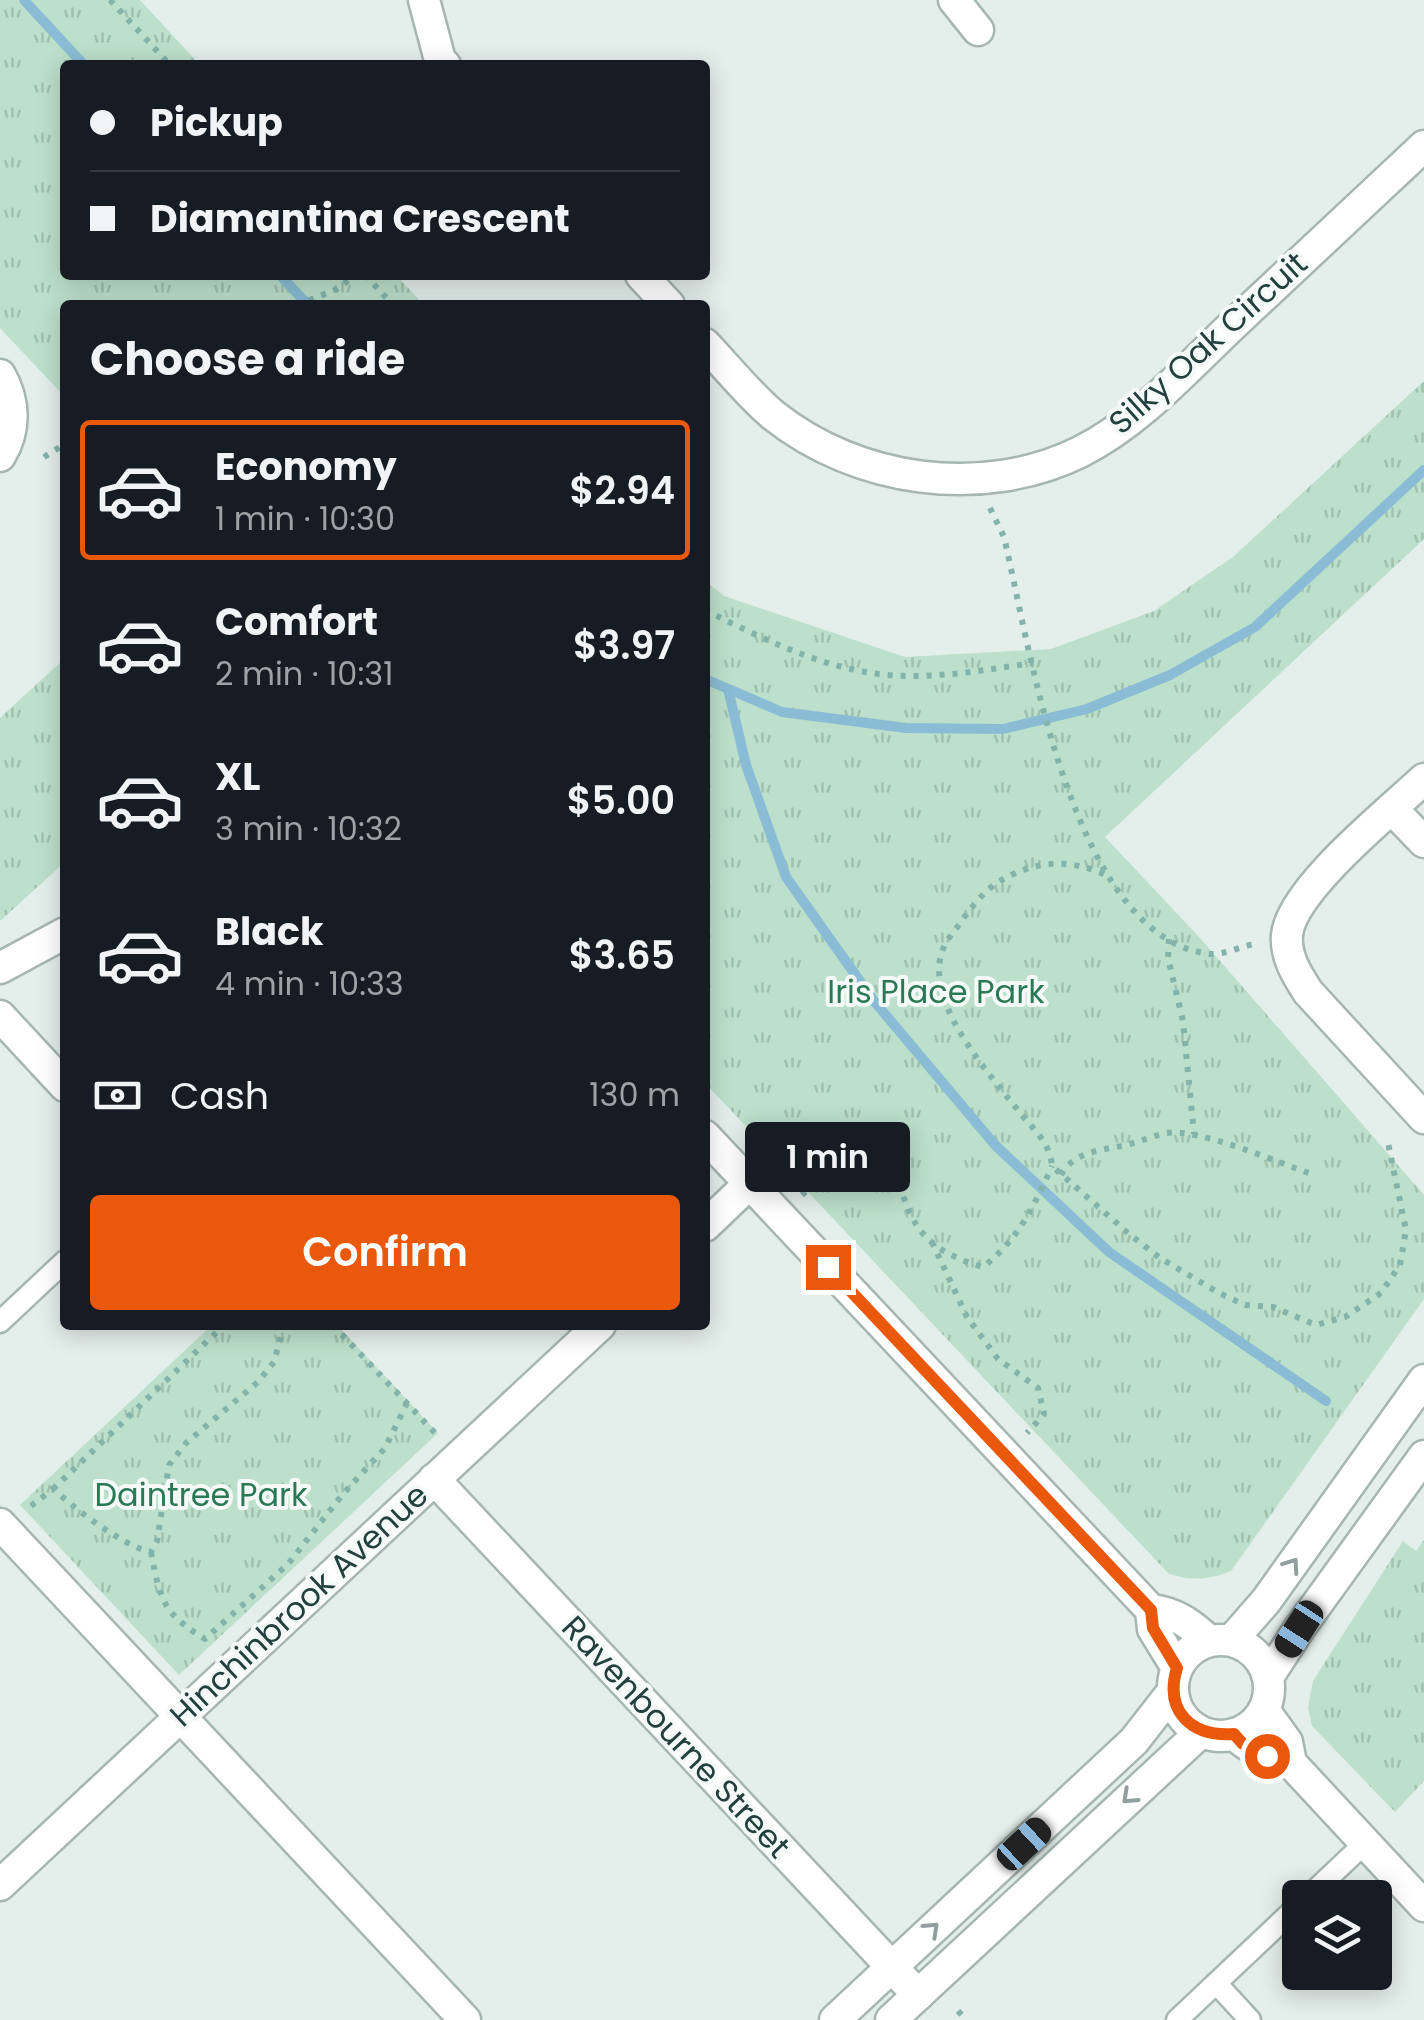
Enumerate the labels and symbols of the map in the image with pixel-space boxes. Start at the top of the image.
street label: Silky Oak Circuit [1098,241,1317,444]
park label: Iris Place Park [827,969,1045,1014]
callout: 1 min [746,1122,910,1192]
route end [806,1245,851,1290]
park label: Daintree Park [95,1472,308,1517]
street label: Hinchinbrook Avenue [160,1473,438,1737]
one-way arrow [1280,1557,1298,1576]
car [1270,1596,1328,1662]
street label: Ravenbourne Street [552,1606,801,1868]
route start [1245,1734,1290,1779]
one-way arrow [1122,1785,1141,1803]
car [992,1813,1056,1875]
one-way arrow [920,1923,939,1941]

